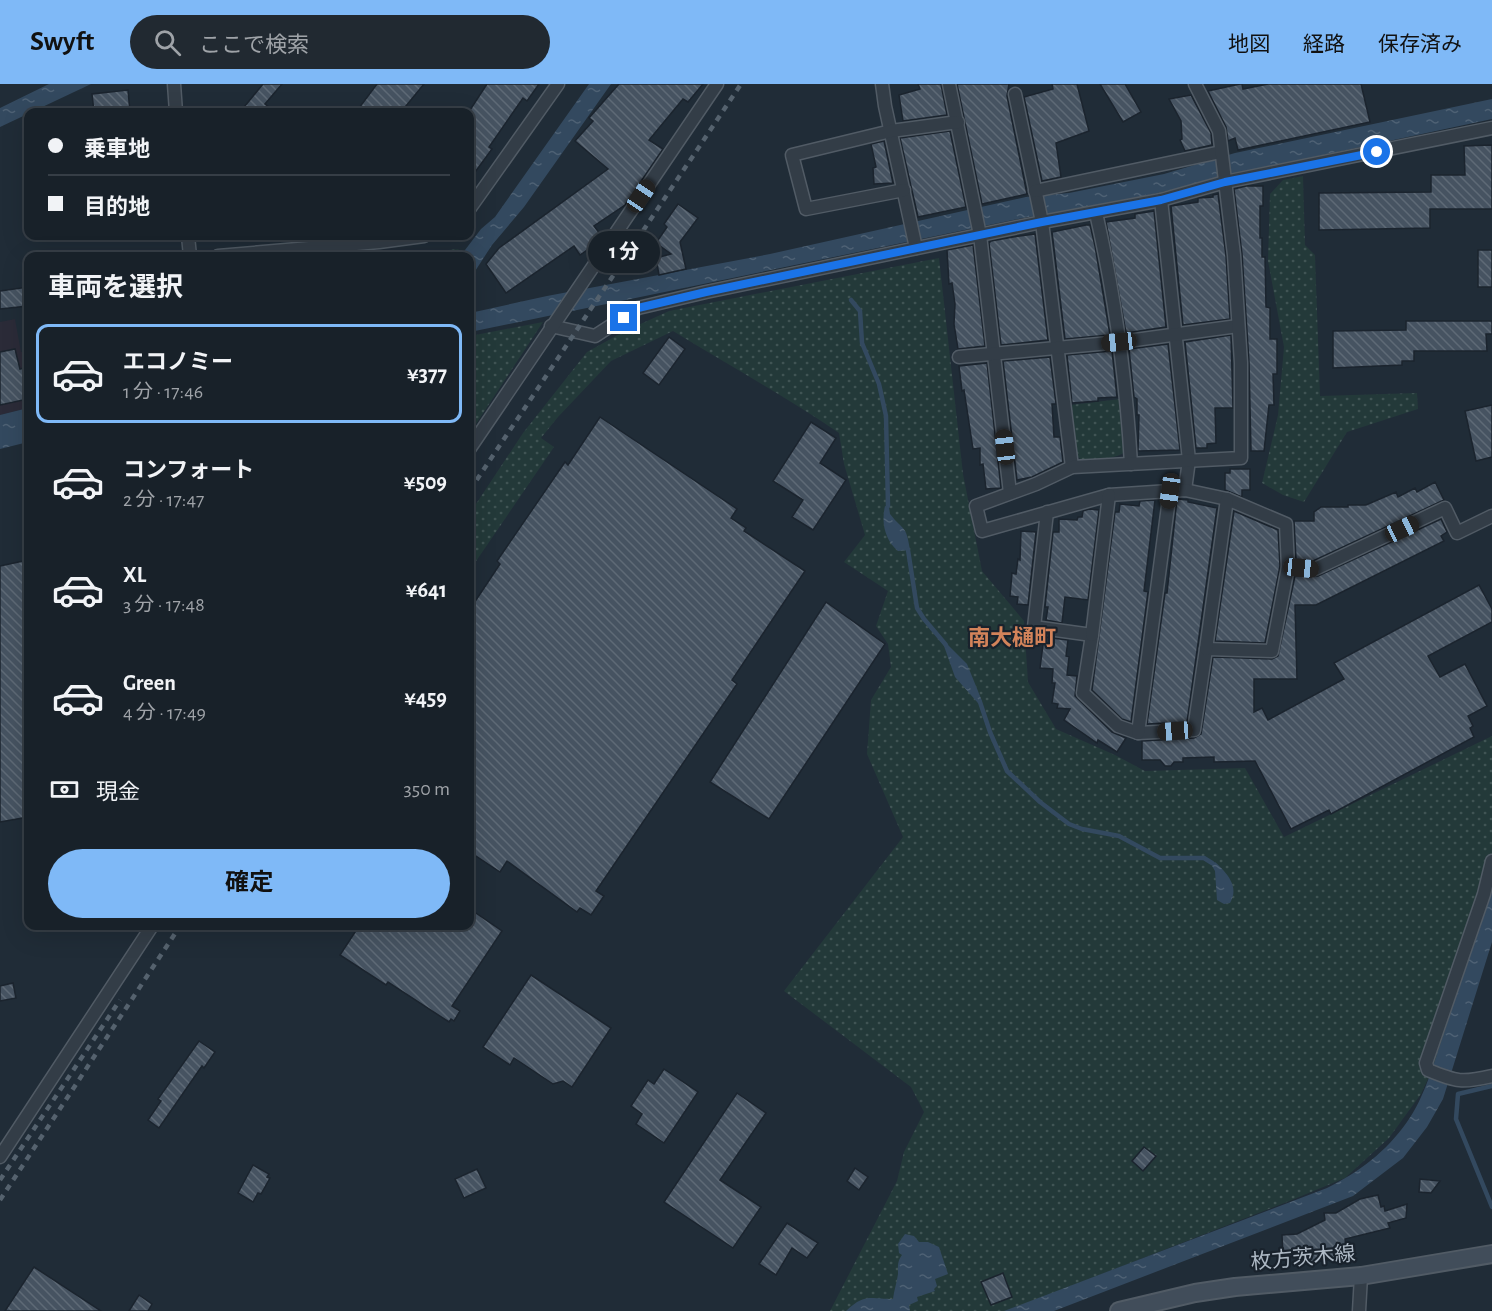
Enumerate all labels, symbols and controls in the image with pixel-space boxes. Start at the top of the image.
search box [130,15,550,69]
icon: search [151,26,184,59]
text: Swyft [30,28,94,56]
text: ここで検索 [199,34,309,56]
text: 地図 [1228,34,1270,55]
text: 経路 [1303,34,1345,55]
text: 保存済み [1378,34,1462,55]
text: 乗車地 [84,138,150,160]
route start [1363,138,1390,165]
car [623,176,659,216]
text: 目的地 [84,196,150,218]
callout: 1 分 [588,231,660,273]
text: 1 分 [609,242,639,262]
text: 車両を選択 [48,274,183,301]
route end [610,304,637,331]
car [1100,331,1138,353]
icon: car [51,347,105,401]
text: エコノミー [123,351,233,373]
text: ¥377 [407,363,447,385]
text: 1 分 · 17:46 [123,382,203,402]
car [994,428,1016,466]
icon: car [51,455,105,509]
text: コンフォート [123,459,254,481]
text: ¥509 [404,471,447,493]
car [1159,472,1181,510]
text: 2 分 · 17:47 [123,490,204,510]
car [1382,513,1422,545]
car [1282,557,1320,579]
icon: car [51,563,105,617]
text: XL [123,564,146,586]
text: ¥641 [406,579,447,601]
text: 3 分 · 17:48 [123,595,205,615]
district label: 南大樋町 [968,626,1056,649]
icon: car [51,671,105,725]
text: Green [123,672,176,694]
text: ¥459 [404,687,447,709]
text: 4 分 · 17:49 [123,703,206,723]
car [1156,721,1194,741]
icon: cash [48,773,81,806]
text: 350 m [404,779,450,799]
text: 現金 [96,781,140,803]
button: 確定 [48,849,450,918]
street label: 枚方茨木線 [1250,1242,1356,1273]

